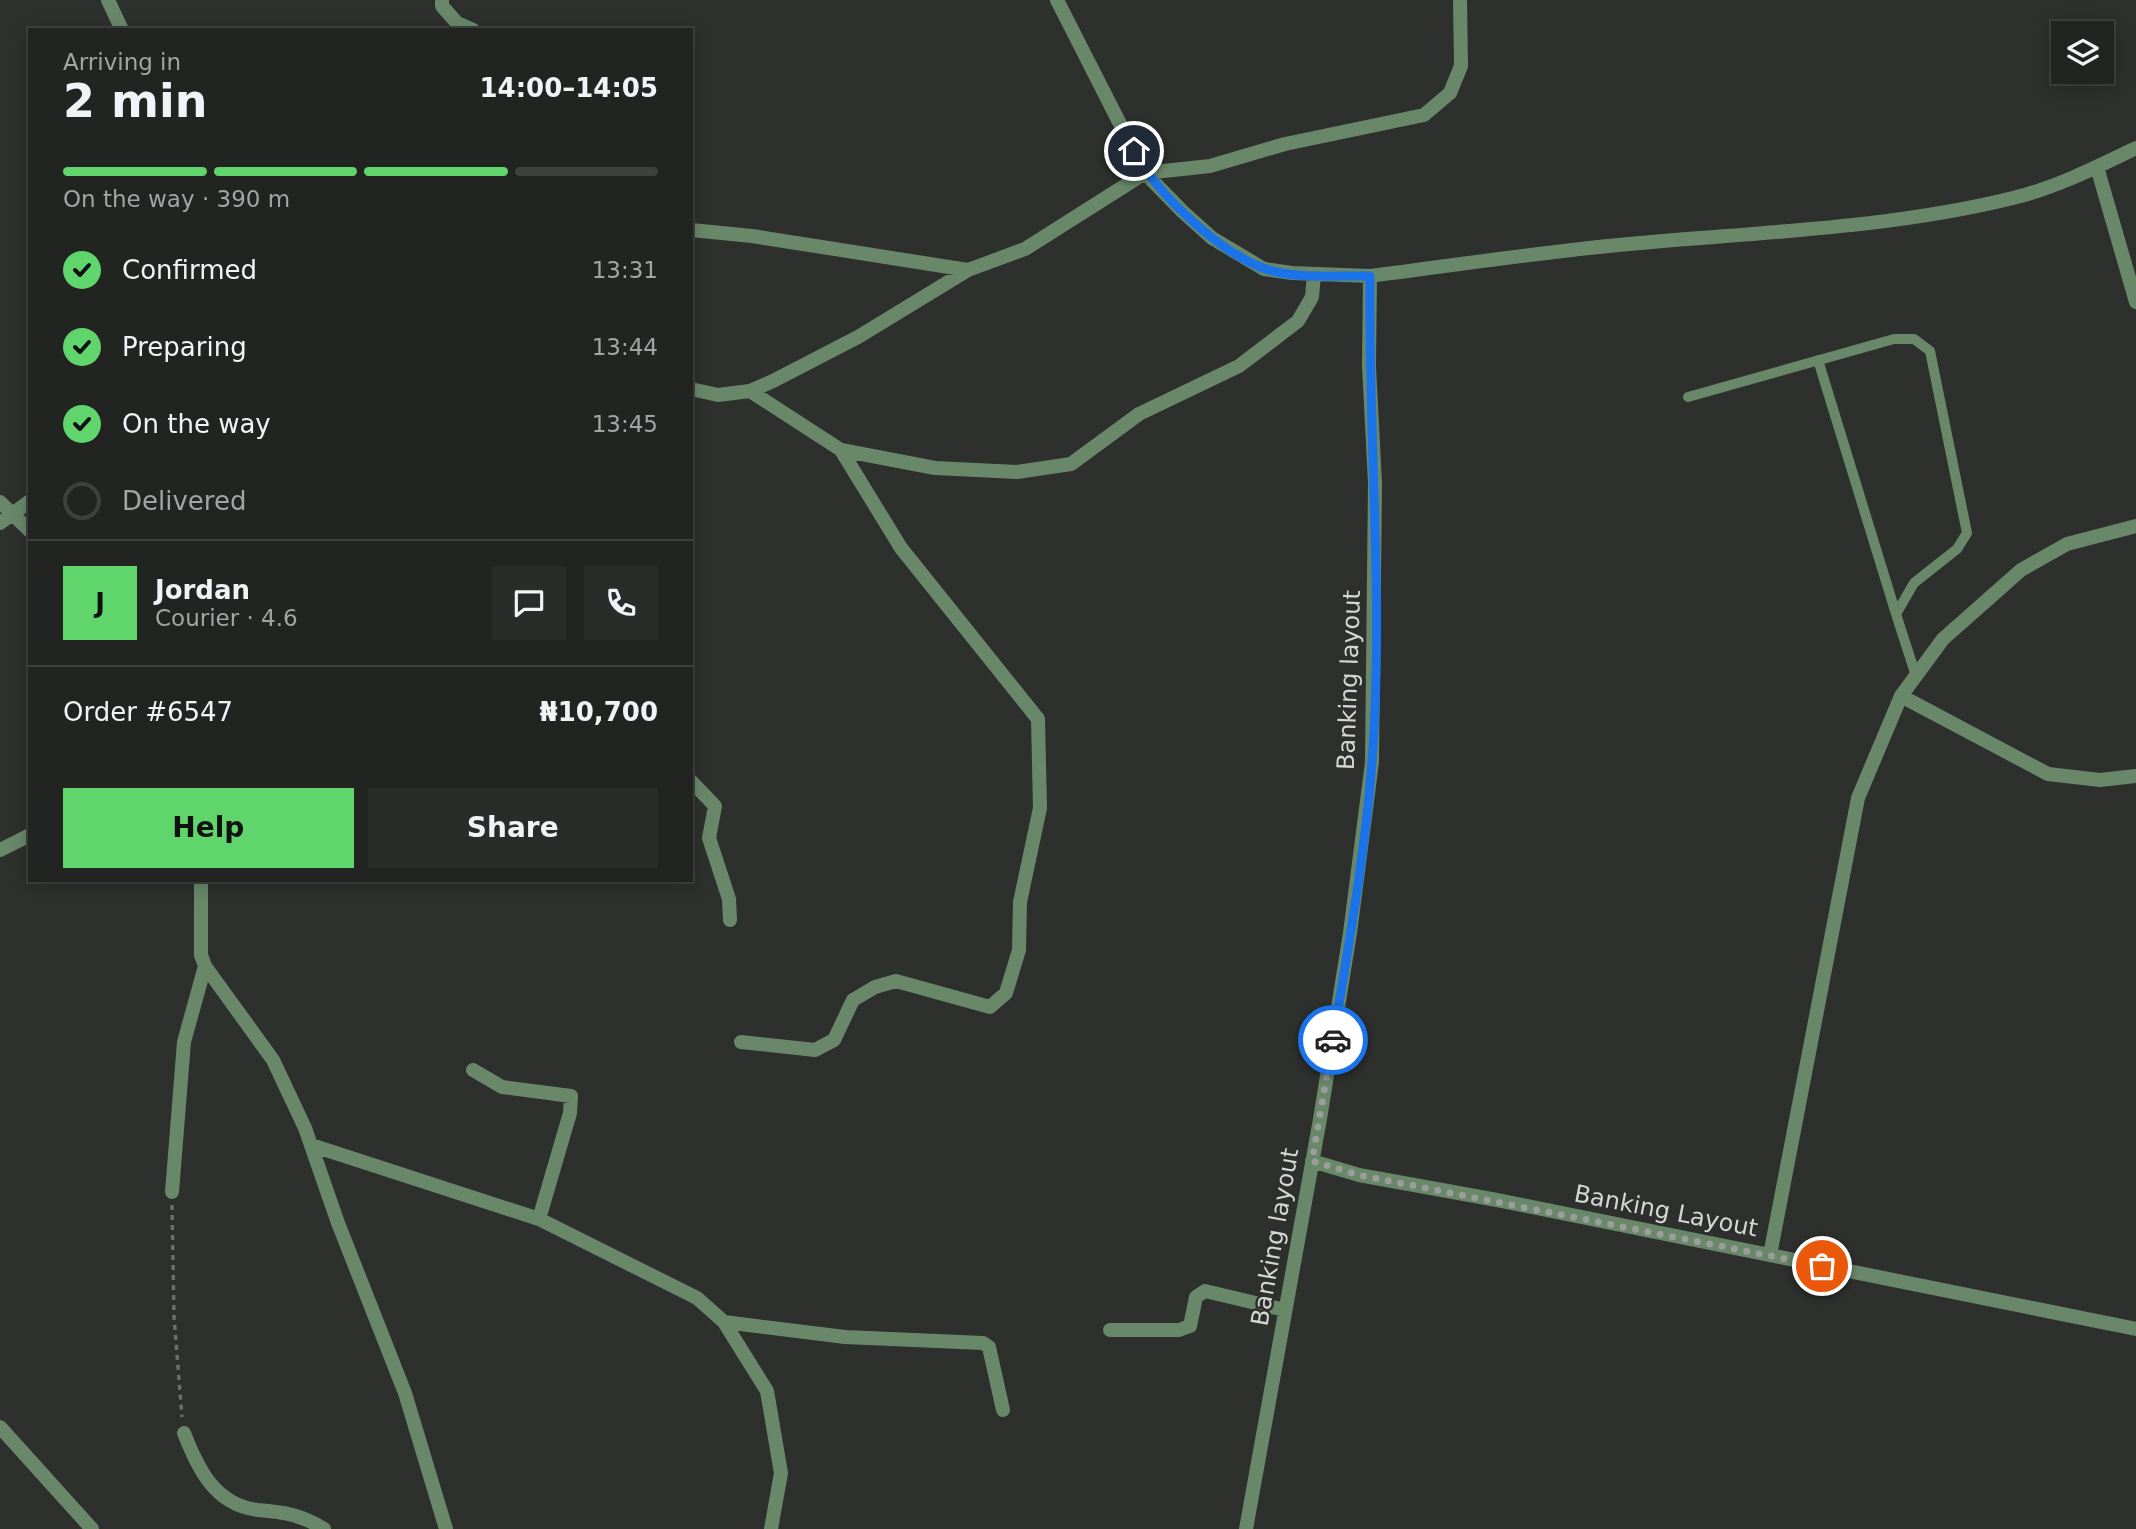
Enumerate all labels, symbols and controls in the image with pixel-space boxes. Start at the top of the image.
map controls [2051,21,2114,84]
button: layers [2051,21,2114,84]
text: Arriving in [63,49,181,75]
text: 14:00–14:05 [479,73,658,103]
text: 2 min [63,74,207,128]
pin [1104,121,1164,181]
icon: home [1115,132,1153,170]
text: On the way · 390 m [63,186,290,212]
icon: check [63,251,101,289]
text: Confirmed [122,255,257,285]
text: 13:31 [592,257,658,283]
icon: check [63,328,101,366]
text: Preparing [122,332,247,362]
text: 13:44 [592,334,658,360]
icon: check [63,405,101,443]
text: On the way [122,409,271,439]
text: 13:45 [592,411,658,437]
text: Delivered [122,486,246,516]
button: chat [492,566,566,640]
button: phone [584,566,658,640]
text: Jordan [155,575,250,605]
text: J [95,588,105,618]
street label: Banking layout [1332,590,1366,770]
text: Courier · 4.6 [155,605,298,631]
text: Order #6547 [63,697,233,727]
text: ₦10,700 [540,697,658,727]
button: Help [63,788,354,868]
button: Share [368,788,658,868]
courier [1298,1005,1368,1075]
icon: car [1314,1021,1352,1059]
street label: Banking layout [1246,1146,1304,1328]
street label: Banking Layout [1572,1179,1760,1243]
pin [1792,1236,1852,1296]
icon: bag [1803,1247,1841,1285]

